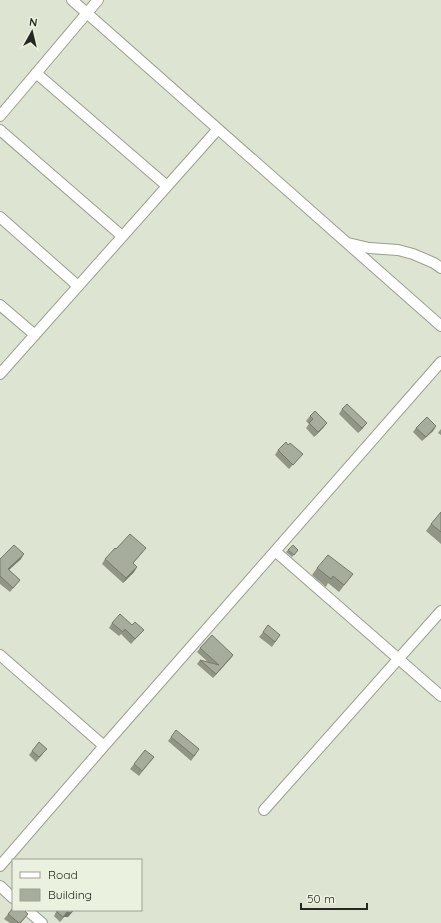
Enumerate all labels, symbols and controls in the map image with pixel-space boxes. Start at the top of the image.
north arrow [12,12,52,52]
text: N [28,15,38,30]
legend [12,859,142,911]
text: Road [48,867,78,882]
scale bar [301,885,367,911]
text: Building [48,887,92,902]
text: 50 m [307,891,335,906]

